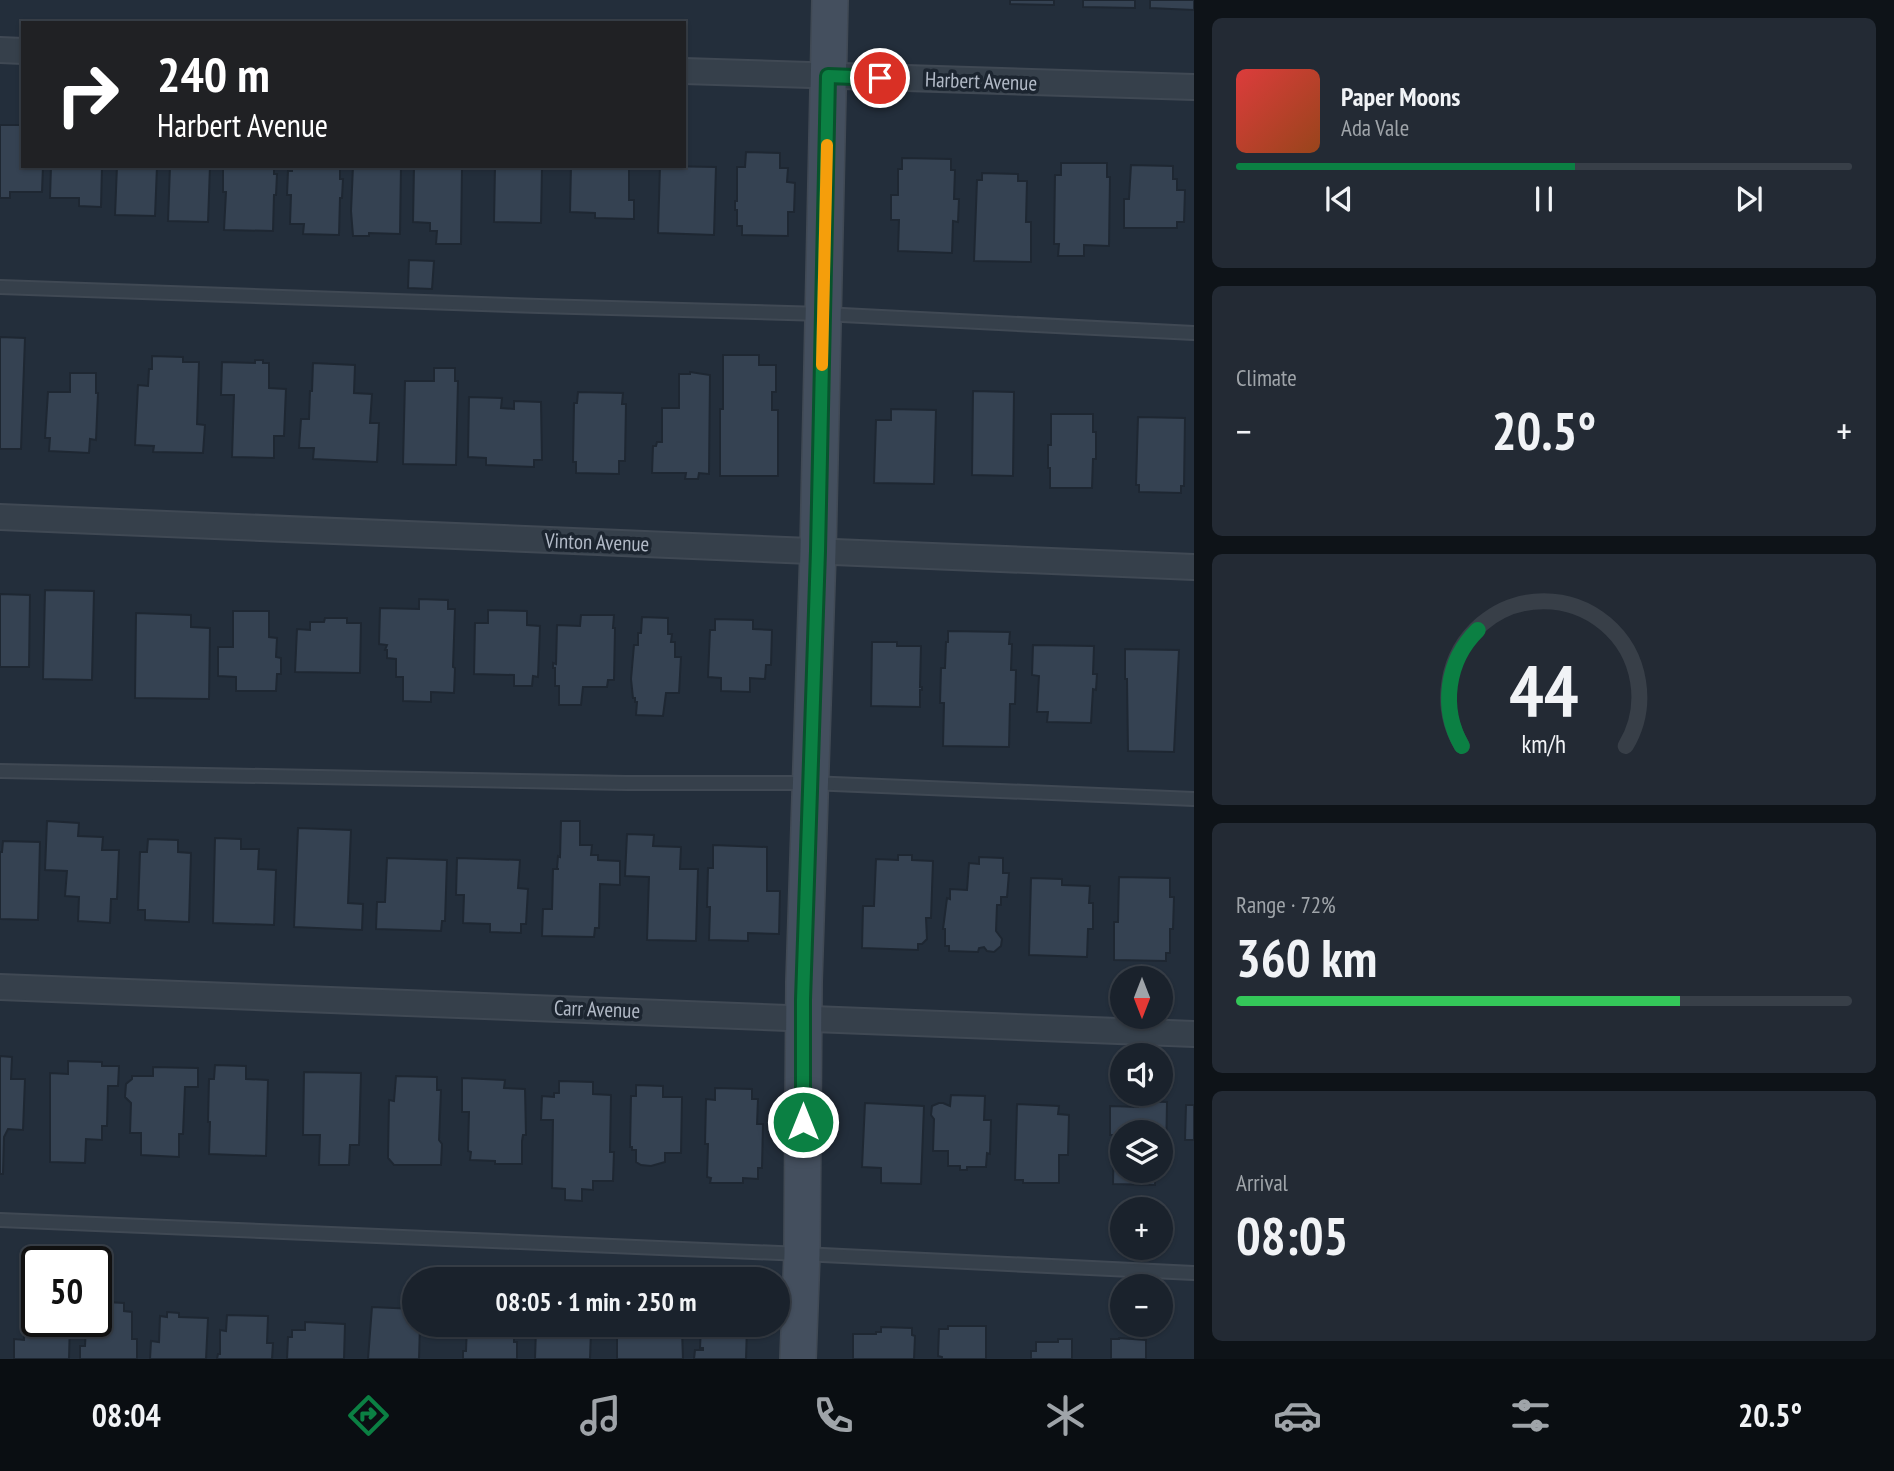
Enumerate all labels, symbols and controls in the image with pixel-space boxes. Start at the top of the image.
text: 240 m [157,42,270,106]
pin [850,48,910,108]
icon: right [42,49,133,140]
icon: arrive [861,59,899,97]
street label: Harbert Avenue [924,66,1038,96]
text: Paper Moons [1341,80,1460,113]
text: Harbert Avenue [157,104,328,146]
text: Ada Vale [1341,113,1409,142]
icon: previous [1320,180,1358,218]
icon: pause [1525,180,1563,218]
icon: next [1730,180,1768,218]
text: Climate [1236,363,1297,392]
text: 20.5° [1492,397,1596,464]
text: − [1236,406,1252,455]
text: + [1836,406,1852,455]
street label: Vinton Avenue [543,527,650,557]
text: 44 [1509,642,1579,736]
text: km/h [1522,727,1566,759]
text: Range · 72% [1236,890,1336,919]
text: 360 km [1236,924,1377,991]
north arrow [1110,966,1172,1029]
map controls [1110,966,1173,1337]
street label: Carr Avenue [553,994,641,1024]
button: sound [1110,1043,1173,1106]
position arrow [766,1085,840,1159]
button: layers [1110,1120,1173,1183]
text: Arrival [1236,1168,1288,1197]
button: + [1110,1197,1173,1260]
text: 08:05 [1236,1202,1348,1269]
speed limit sign: 50 [21,1246,112,1337]
button: − [1110,1274,1173,1337]
text: 08:05 · 1 min · 250 m [496,1285,696,1318]
icon: directions [344,1391,393,1440]
icon: music [576,1391,625,1440]
icon: phone [809,1391,858,1440]
icon: climate [1041,1391,1090,1440]
icon: car [1273,1391,1322,1440]
icon: filters [1506,1391,1555,1440]
text: 08:04 [92,1394,161,1436]
text: 20.5° [1738,1394,1802,1436]

